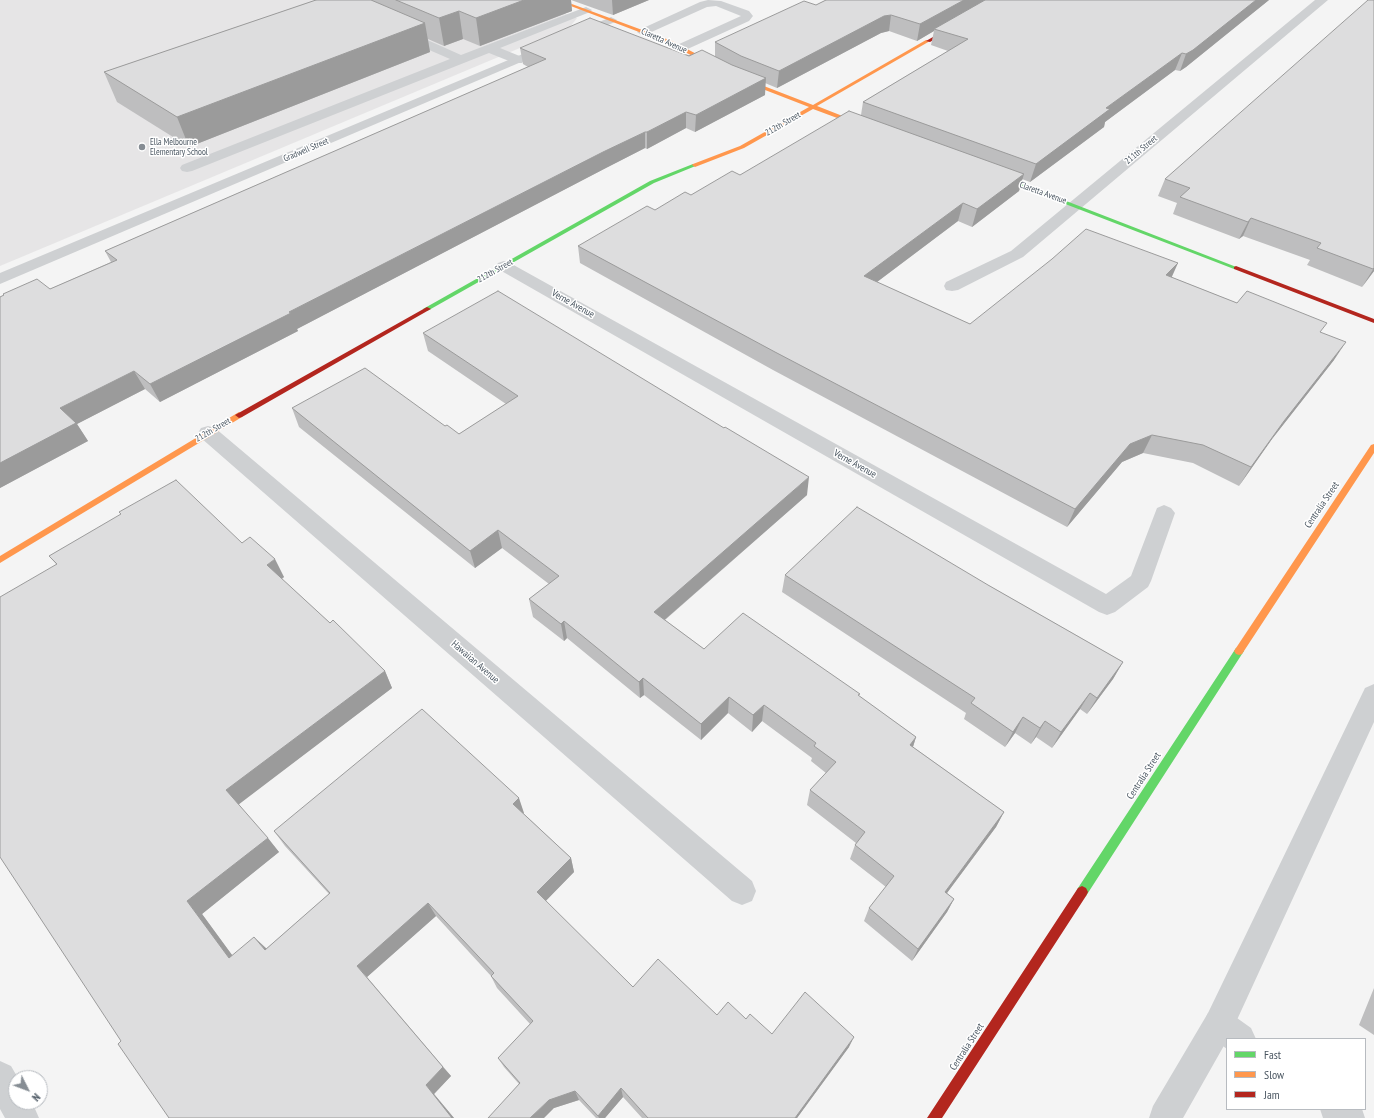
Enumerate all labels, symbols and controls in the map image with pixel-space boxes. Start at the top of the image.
street label: Claretta Avenue [639,26,689,56]
street label: 212th Street [763,110,803,138]
street label: 211th Street [1123,133,1159,167]
street label: Gradwell Street [282,136,330,164]
place label: Ella Melbourne Elementary School [150,137,208,158]
marker: Ella Melbourne Elementary School [137,142,147,152]
street label: Claretta Avenue [1018,180,1068,206]
street label: 212th Street [475,257,515,285]
street label: Verne Avenue [550,287,596,321]
street label: 212th Street [193,416,233,444]
street label: Verne Avenue [832,447,878,481]
street label: Centralia Street [1302,479,1342,531]
street label: Hawaiian Avenue [449,638,501,686]
street label: Centralia Street [1124,750,1164,802]
street label: Centralia Street [947,1021,987,1073]
legend [1226,1038,1366,1110]
text: Fast [1264,1047,1281,1062]
text: Slow [1264,1067,1284,1082]
north arrow [8,1070,48,1110]
text: Jam [1264,1087,1280,1102]
text: N [29,1090,43,1104]

